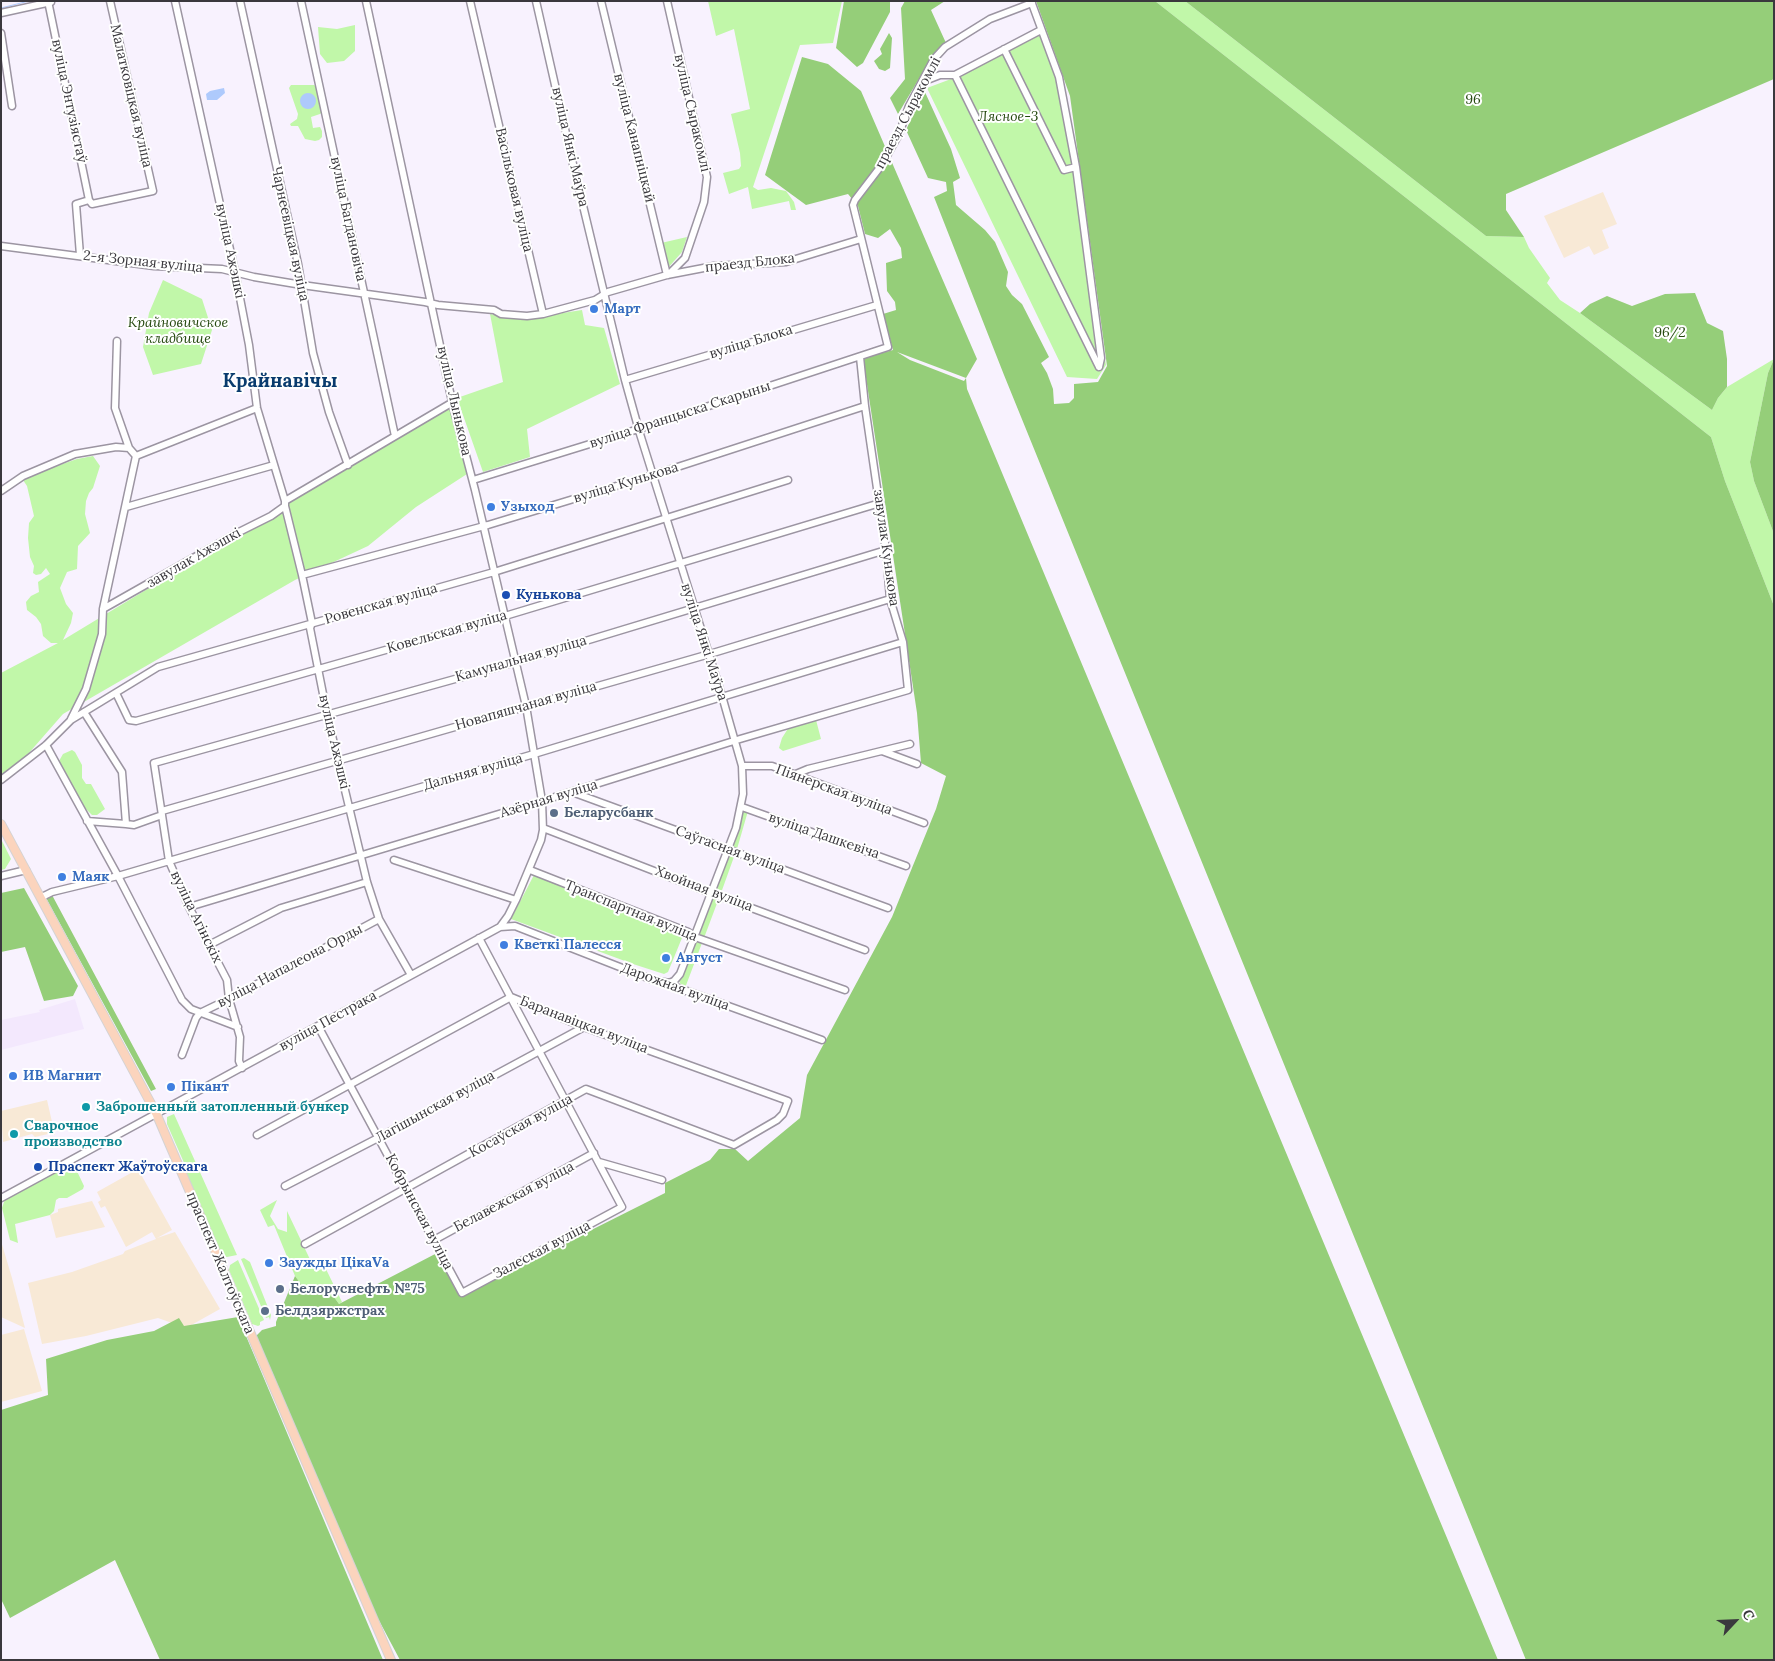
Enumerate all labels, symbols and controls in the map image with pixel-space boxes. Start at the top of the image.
street label: Малатковіцкая вуліца [106,23,156,169]
street label: вуліца Энтузіястаў [48,38,90,164]
street label: вуліца Сыракомлі [670,52,714,174]
street label: праезд Сыракомлі [871,54,945,172]
street label: вуліца Канапніцкай [610,72,658,204]
street label: вуліца Янкі Маўра [548,85,592,209]
park label: 96 [1465,92,1481,108]
park label: Лясное-3 [978,109,1038,125]
street label: Васільковая вуліца [492,126,536,254]
street label: вуліца Багдановіча [327,155,369,283]
street label: Чарнеевіцкая вуліца [267,165,313,303]
street label: вуліца Ажэшкі [212,202,248,300]
street label: 2-я Зорная вуліца [82,247,204,277]
street label: праезд Блока [704,250,796,276]
place label: Март [604,301,641,317]
marker: Март [588,303,600,315]
park label: Крайновичское кладбище [128,315,228,348]
street label: вуліца Блока [707,321,795,363]
park label: 96/2 [1654,325,1686,341]
street label: вуліца Лынькова [433,344,475,458]
district label: Крайнавічы [223,371,337,393]
street label: вуліца Францыска Скарыны [587,378,773,452]
street label: вуліца Кунькова [571,459,681,507]
street label: завулак Кунькова [870,489,902,607]
place label: Узыход [501,499,555,515]
marker: Узыход [485,501,497,513]
street label: завулак Ажэшкі [144,524,244,592]
street label: Ровенская вуліца [323,580,439,628]
street label: вуліца Янкі Маўра [677,581,731,703]
place label: Кунькова [516,587,581,603]
marker: Кунькова [500,589,512,601]
street label: Ковельская вуліца [385,607,509,657]
street label: Камунальная вуліца [453,632,589,686]
street label: Новапяшчаная вуліца [453,678,599,734]
street label: вуліца Ажэшкі [315,693,353,791]
street label: Дальняя вуліца [421,750,525,794]
street label: Піянерская вуліца [773,761,895,819]
street label: Азёрная вуліца [498,776,600,822]
place label: Беларусбанк [564,805,654,821]
marker: Беларусбанк [548,807,560,819]
street label: вуліца Дашкевіча [766,809,882,863]
street label: Саўгасная вуліца [673,822,787,878]
street label: Хвойная вуліца [653,863,755,915]
street label: вуліца Агінскіх [166,868,226,966]
place label: Маяк [72,869,110,885]
marker: Маяк [56,871,68,883]
street label: Транспартная вуліца [562,877,700,945]
street label: вуліца Напалеона Орды [215,921,365,1011]
place label: Кветкі Палесся [514,937,621,953]
marker: Кветкі Палесся [498,939,510,951]
place label: Август [676,950,722,966]
marker: Август [660,952,672,964]
street label: Дарожная вуліца [618,960,732,1014]
street label: вуліца Пестрака [276,987,380,1055]
street label: Баранавіцкая вуліца [518,993,650,1057]
street label: Лагішынская вуліца [372,1067,498,1147]
place label: ИВ Магнит [23,1068,101,1084]
marker: ИВ Магнит [7,1070,19,1082]
place label: Пікант [181,1079,229,1095]
marker: Пікант [165,1081,177,1093]
street label: Косаўская вуліца [466,1091,576,1161]
place label: Заброшенный затопленный бункер [96,1099,349,1115]
marker: Заброшенный затопленный бункер [80,1101,92,1113]
place label: Сварочное производство [24,1118,122,1150]
marker: Сварочное производство [8,1128,20,1140]
street label: Кобрынская вуліца [381,1151,457,1273]
street label: Белавежская вуліца [451,1158,577,1236]
place label: Праспект Жаўтоўскага [48,1159,208,1175]
marker: Праспект Жаўтоўскага [32,1161,44,1173]
street label: праспект Жалтоўскага [182,1189,258,1337]
street label: Залеская вуліца [490,1217,594,1283]
place label: Заужды ЦікаVа [279,1255,389,1271]
marker: Заужды ЦікаVа [263,1257,275,1269]
place label: Белоруснефть №75 [290,1281,425,1297]
marker: Белоруснефть №75 [274,1283,286,1295]
place label: Белдзяржстрах [275,1303,385,1319]
marker: Белдзяржстрах [259,1305,271,1317]
north arrow [1710,1596,1760,1646]
text: С [1738,1606,1759,1623]

